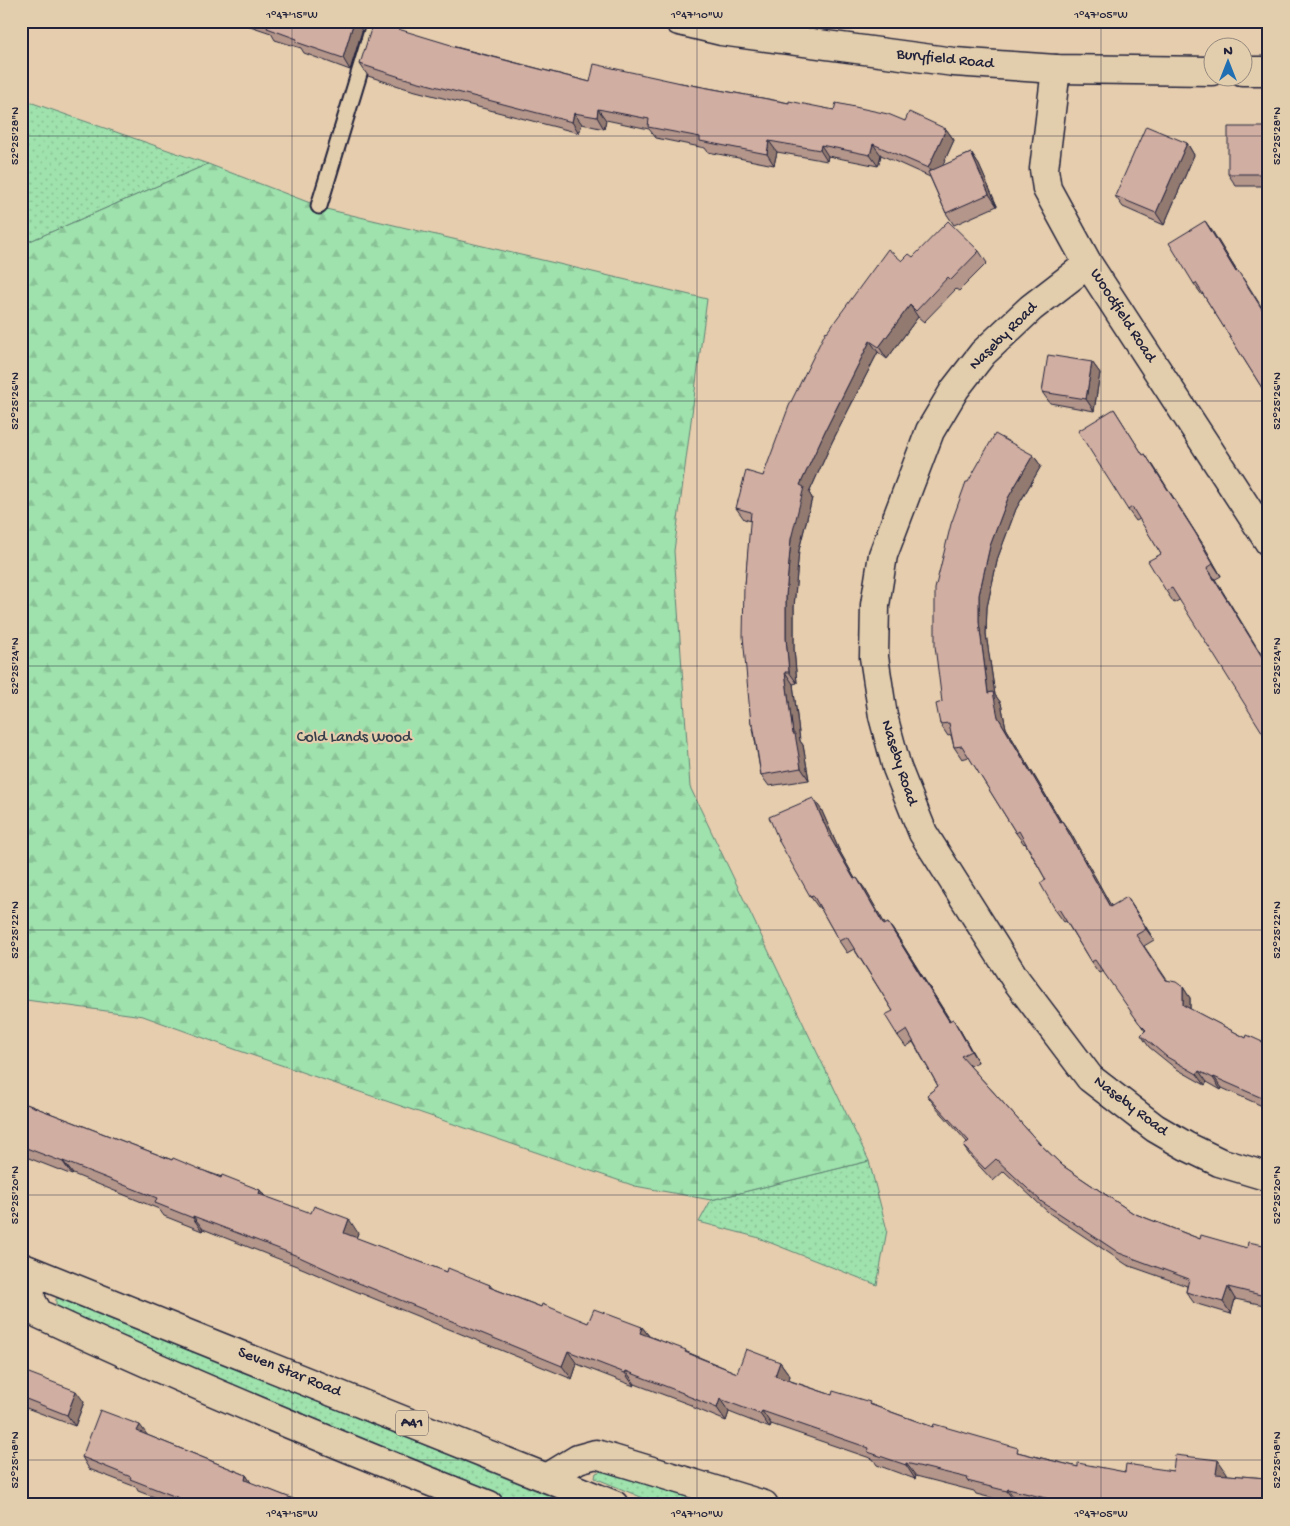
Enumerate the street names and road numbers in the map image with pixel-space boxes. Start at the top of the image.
street label: Buryfield Road [895,45,996,75]
street label: Woodfield Road [1085,266,1160,368]
street label: Naseby Road [966,298,1043,375]
street label: Naseby Road [875,718,921,810]
street label: Naseby Road [1089,1073,1172,1142]
street label: Seven Star Road [235,1344,345,1403]
road number: A41 [396,1410,428,1436]

